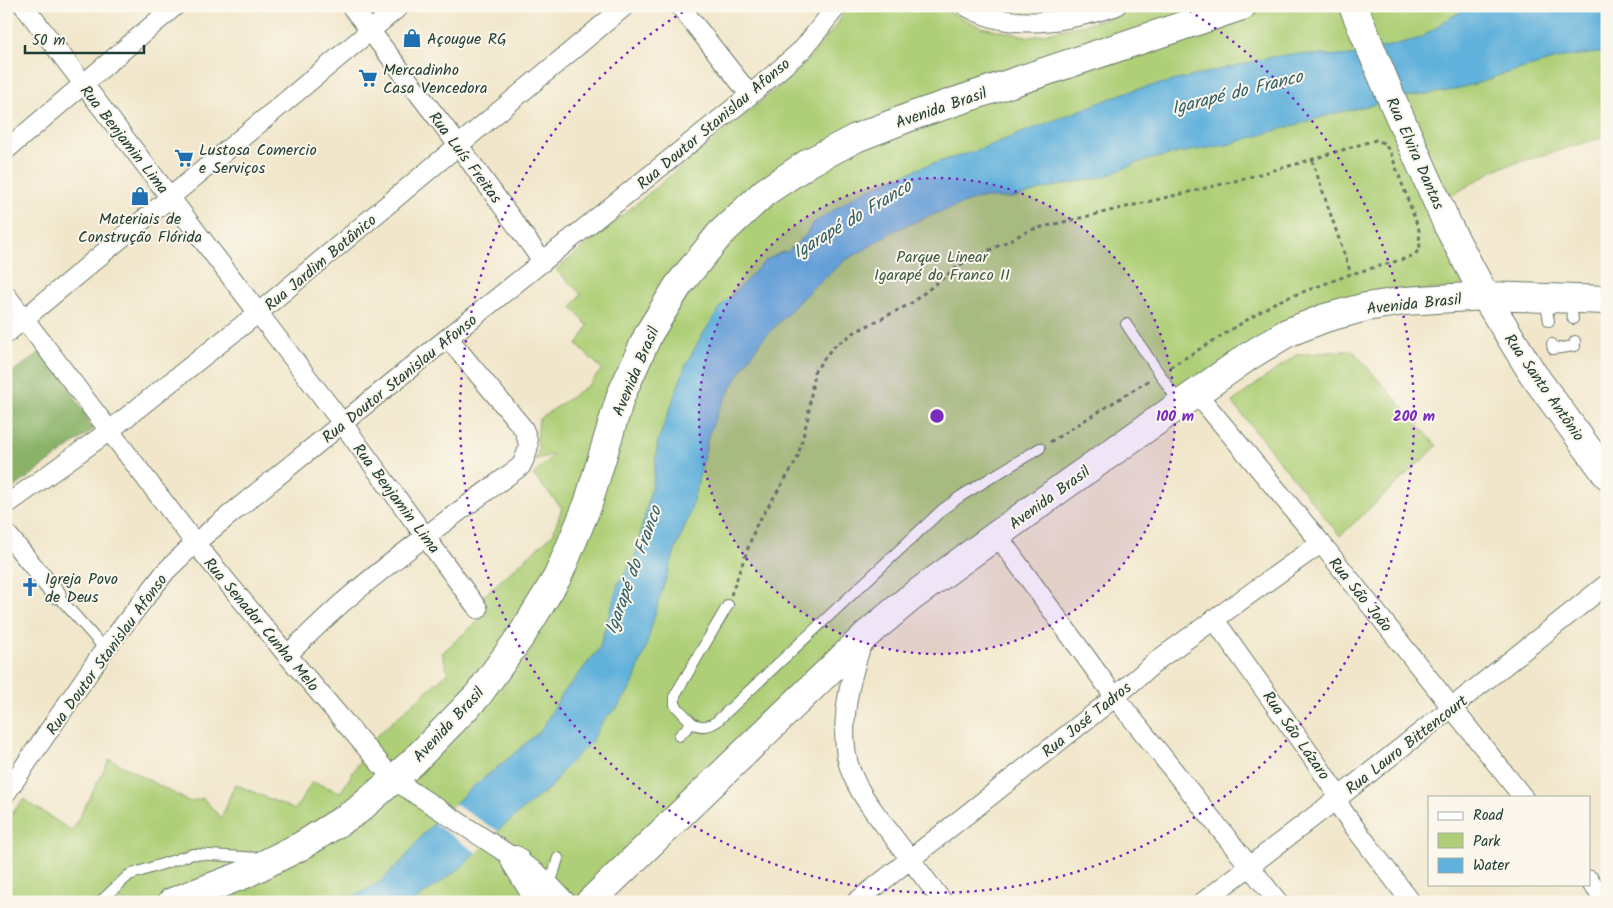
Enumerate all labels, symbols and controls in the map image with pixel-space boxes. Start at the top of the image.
scale bar [25,22,144,54]
shop icon: Açougue RG [401,27,423,49]
place label: Açougue RG [427,27,507,52]
text: 50 m [32,29,66,53]
street label: Rua Doutor Stanislau Afonso [632,52,796,196]
place label: Mercadinho Casa Vencedora [383,58,487,101]
water label: Igarapé do Franco [1169,63,1308,124]
supermarket icon: Mercadinho Casa Vencedora [357,67,379,89]
street label: Rua Benjamin Lima [73,80,175,200]
street label: Avenida Brasil [892,81,991,136]
street label: Rua Elvira Dantas [1379,93,1451,214]
street label: Rua Luís Freitas [422,107,508,209]
place label: Lustosa Comercio e Serviços [199,138,317,181]
supermarket icon: Lustosa Comercio e Serviços [173,147,195,169]
water label: Igarapé do Franco [788,172,920,267]
shop icon: Materiais de Construção Flórida [129,185,151,207]
place label: Materiais de Construção Flórida [78,207,202,250]
street label: Rua Jardim Botânico [259,209,383,318]
park label: Parque Linear Igarapé do Franco II [874,245,1010,288]
street label: Avenida Brasil [1365,287,1463,322]
street label: Rua Doutor Stanislau Afonso [317,308,483,450]
street label: Avenida Brasil [606,323,667,420]
street label: Rua Santo Antônio [1497,329,1590,447]
text: 100 m [1156,405,1194,429]
text: 200 m [1393,405,1435,429]
centre of rings [928,407,946,425]
street label: Rua Benjamin Lima [346,438,446,559]
street label: Avenida Brasil [1004,460,1096,536]
water label: Igarapé do Franco [598,501,672,639]
street label: Rua Senador Cunha Melo [197,552,325,698]
street label: Rua São João [1322,552,1398,638]
place label: Igreja Povo de Deus [45,567,118,610]
street label: Rua Doutor Stanislau Afonso [40,569,174,741]
church icon: Igreja Povo de Deus [19,576,41,598]
street label: Rua José Tadros [1037,676,1137,764]
street label: Avenida Brasil [407,682,491,768]
street label: Rua São Lázaro [1256,686,1336,786]
street label: Rua Lauro Bittencourt [1340,689,1474,801]
legend [1428,796,1590,886]
text: Road [1473,804,1504,828]
text: Park [1473,830,1501,854]
text: Water [1473,854,1510,878]

